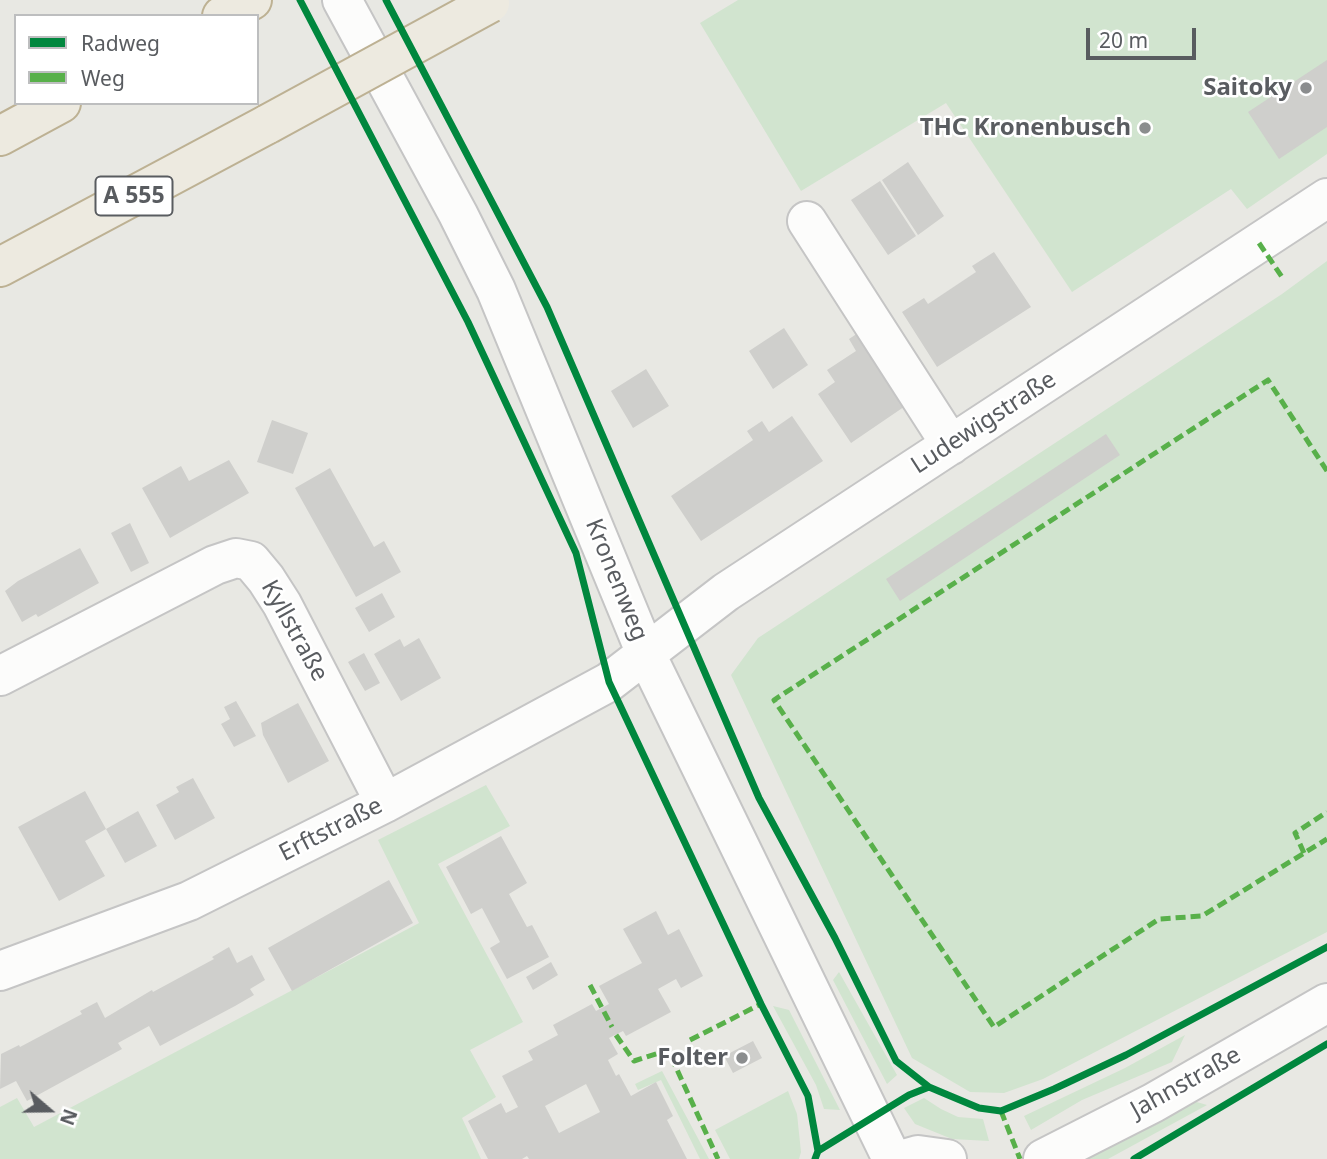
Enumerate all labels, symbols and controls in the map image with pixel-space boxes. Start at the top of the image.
legend [14,14,259,105]
scale bar [1089,14,1199,58]
text: 20 m [1099,26,1148,54]
text: Radweg [81,29,160,57]
text: Weg [81,64,125,92]
place label: Saitoky [1203,74,1292,102]
marker: Saitoky [1298,80,1314,96]
place label: THC Kronenbusch [920,114,1131,142]
marker: THC Kronenbusch [1137,120,1153,136]
road number: A 555 [96,176,172,216]
street label: Ludewigstraße [906,366,1062,480]
street label: Kronenweg [578,515,654,645]
street label: Kyllstraße [254,575,334,687]
street label: Erftstraße [275,792,387,868]
street label: Jahnstraße [1126,1041,1246,1125]
place label: Folter [657,1044,728,1072]
marker: Folter [734,1050,750,1066]
north arrow [14,1075,84,1145]
text: N [54,1105,84,1129]

